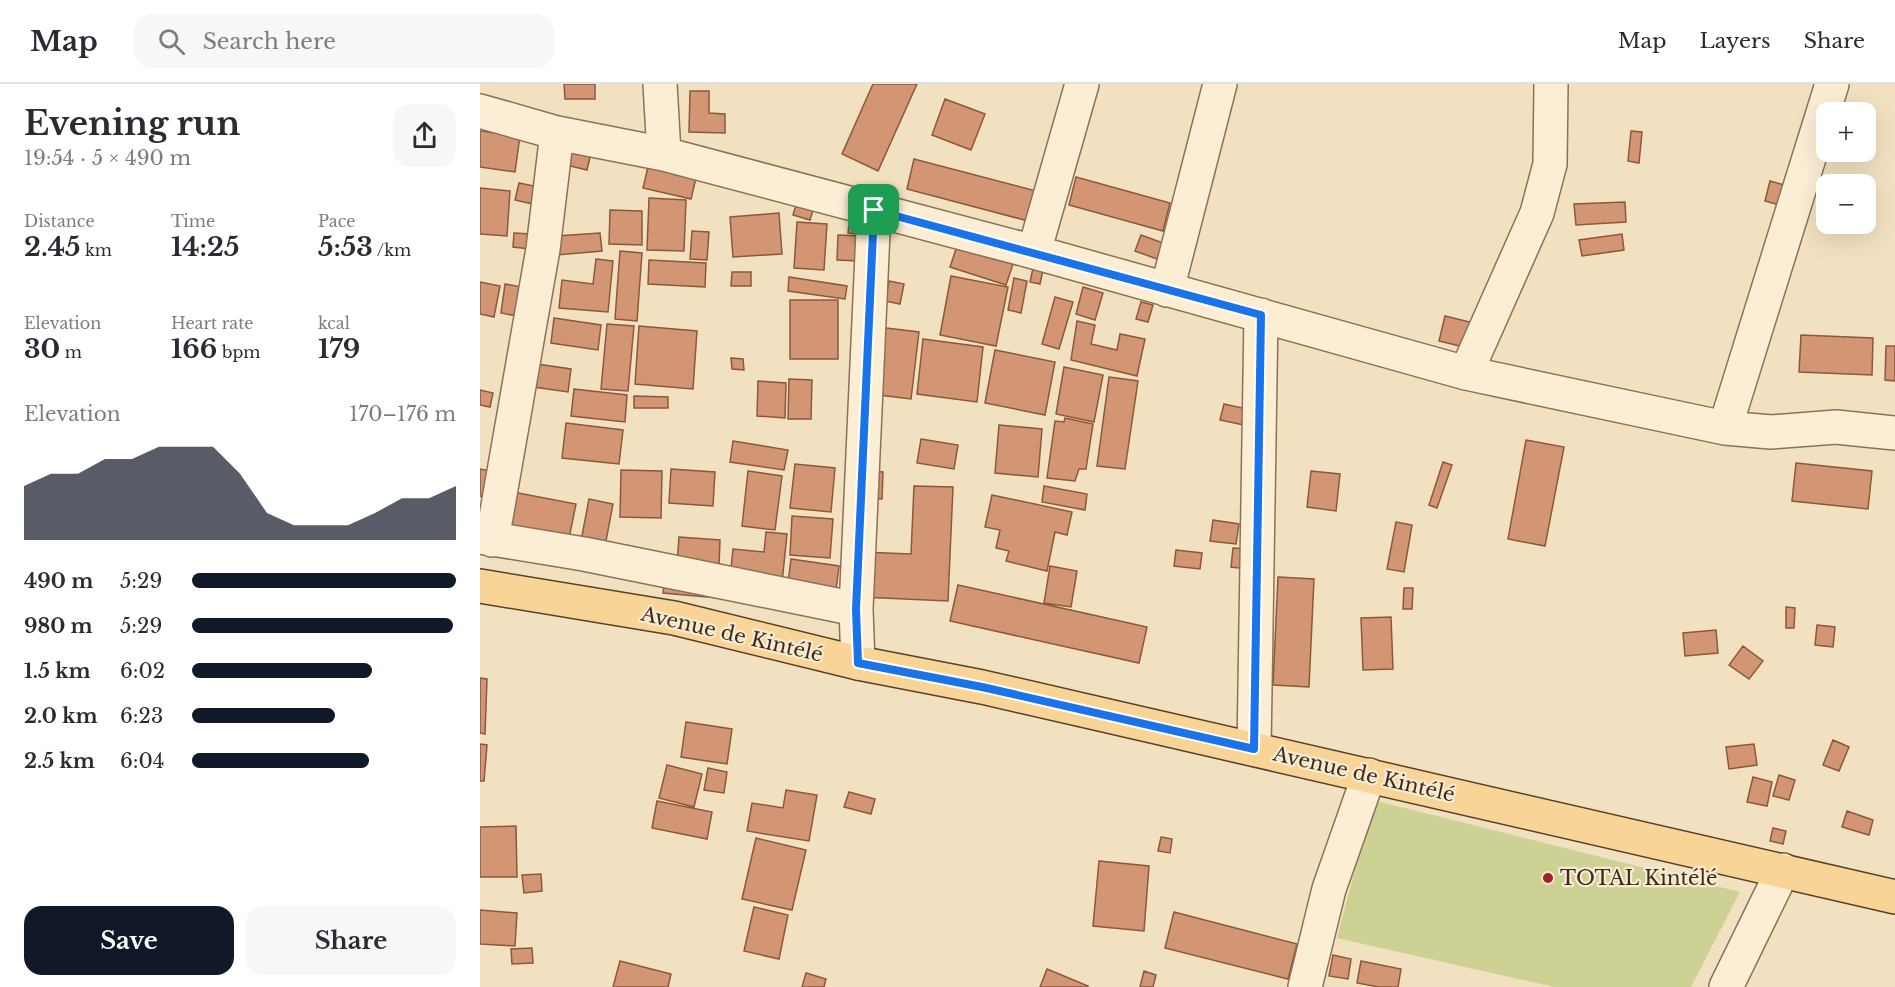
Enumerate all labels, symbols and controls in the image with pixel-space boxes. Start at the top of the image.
search box [134,14,554,68]
text: Map [30,24,98,59]
icon: search [155,25,188,58]
text: Search here [203,28,336,55]
text: Map [1618,28,1667,54]
text: Layers [1700,28,1771,54]
text: Share [1804,28,1865,54]
map controls [1816,102,1876,234]
button: + [1816,102,1876,162]
text: Evening run [24,103,240,144]
button: share [393,104,456,167]
text: 19:54 · 5 × 490 m [24,146,191,170]
button: − [1816,174,1876,234]
pin [848,184,899,235]
icon: arrive [857,193,890,226]
text: Distance [24,211,95,231]
text: Time [171,211,215,231]
text: Pace [318,211,355,231]
text: 2.45 [24,231,80,263]
text: 14:25 [171,231,239,263]
text: 5:53 [318,231,373,263]
text: km [80,240,112,260]
text: /km [373,240,411,260]
text: Elevation [24,313,101,333]
text: Heart rate [171,313,253,333]
text: kcal [318,313,350,333]
text: 30 [24,333,60,365]
text: 166 [171,333,217,365]
text: 179 [318,333,360,365]
text: m [60,342,82,362]
text: bpm [217,342,260,362]
text: Elevation [24,402,121,426]
text: 170–176 m [349,402,456,426]
text: 490 m [24,569,93,593]
text: 5:29 [120,569,162,593]
street label: Avenue de Kintélé [638,601,825,667]
text: 980 m [24,614,93,638]
text: 5:29 [120,614,162,638]
text: 1.5 km [24,659,91,683]
text: 6:02 [120,659,165,683]
text: 2.0 km [24,704,98,728]
text: 6:23 [120,704,163,728]
street label: Avenue de Kintélé [1270,741,1457,807]
text: 2.5 km [24,749,95,773]
text: 6:04 [120,749,165,773]
place label: TOTAL Kintélé [1560,866,1717,890]
marker: TOTAL Kintélé [1541,871,1555,885]
button: Save [24,906,234,975]
button: Share [246,906,456,975]

